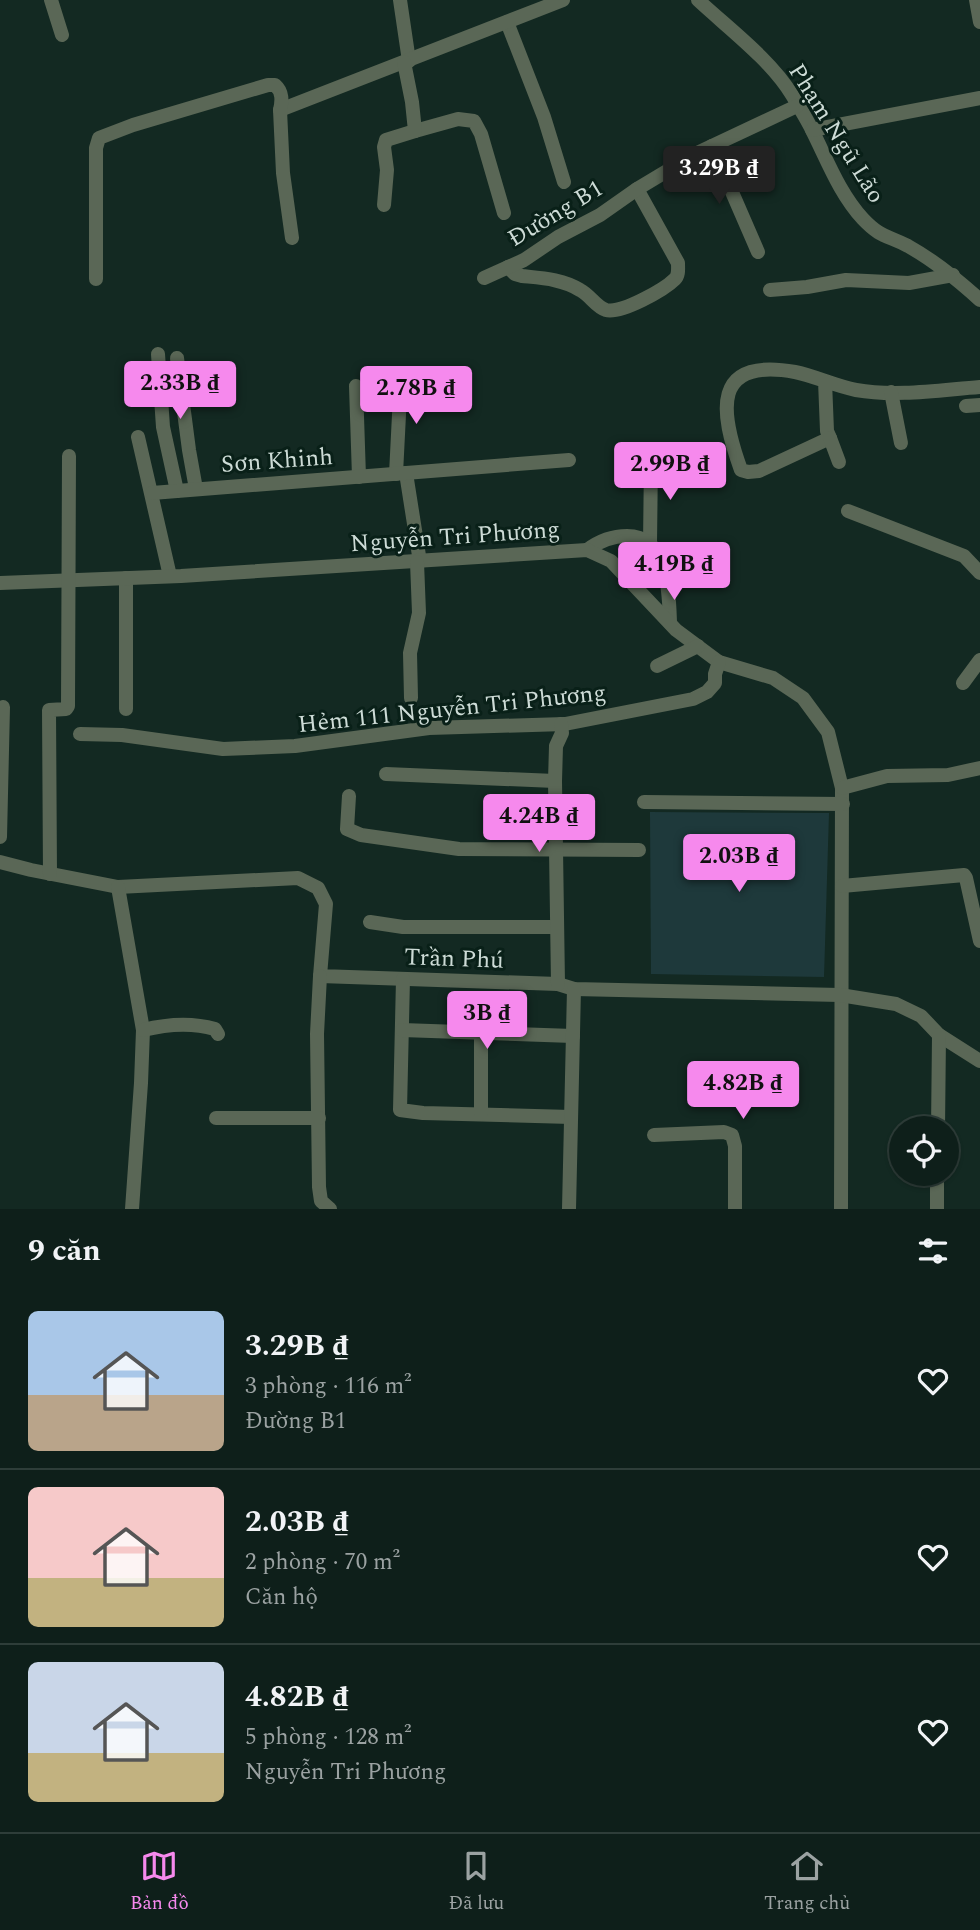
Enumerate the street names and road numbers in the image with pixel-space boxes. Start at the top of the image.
street label: Phạm Ngũ Lão [779,57,894,211]
street label: Đường B1 [501,171,610,257]
street label: Sơn Khinh [220,439,334,483]
street label: Nguyễn Tri Phương [349,512,561,562]
street label: Hẻm 111 Nguyễn Tri Phương [296,675,608,743]
street label: Trần Phú [404,939,504,979]

